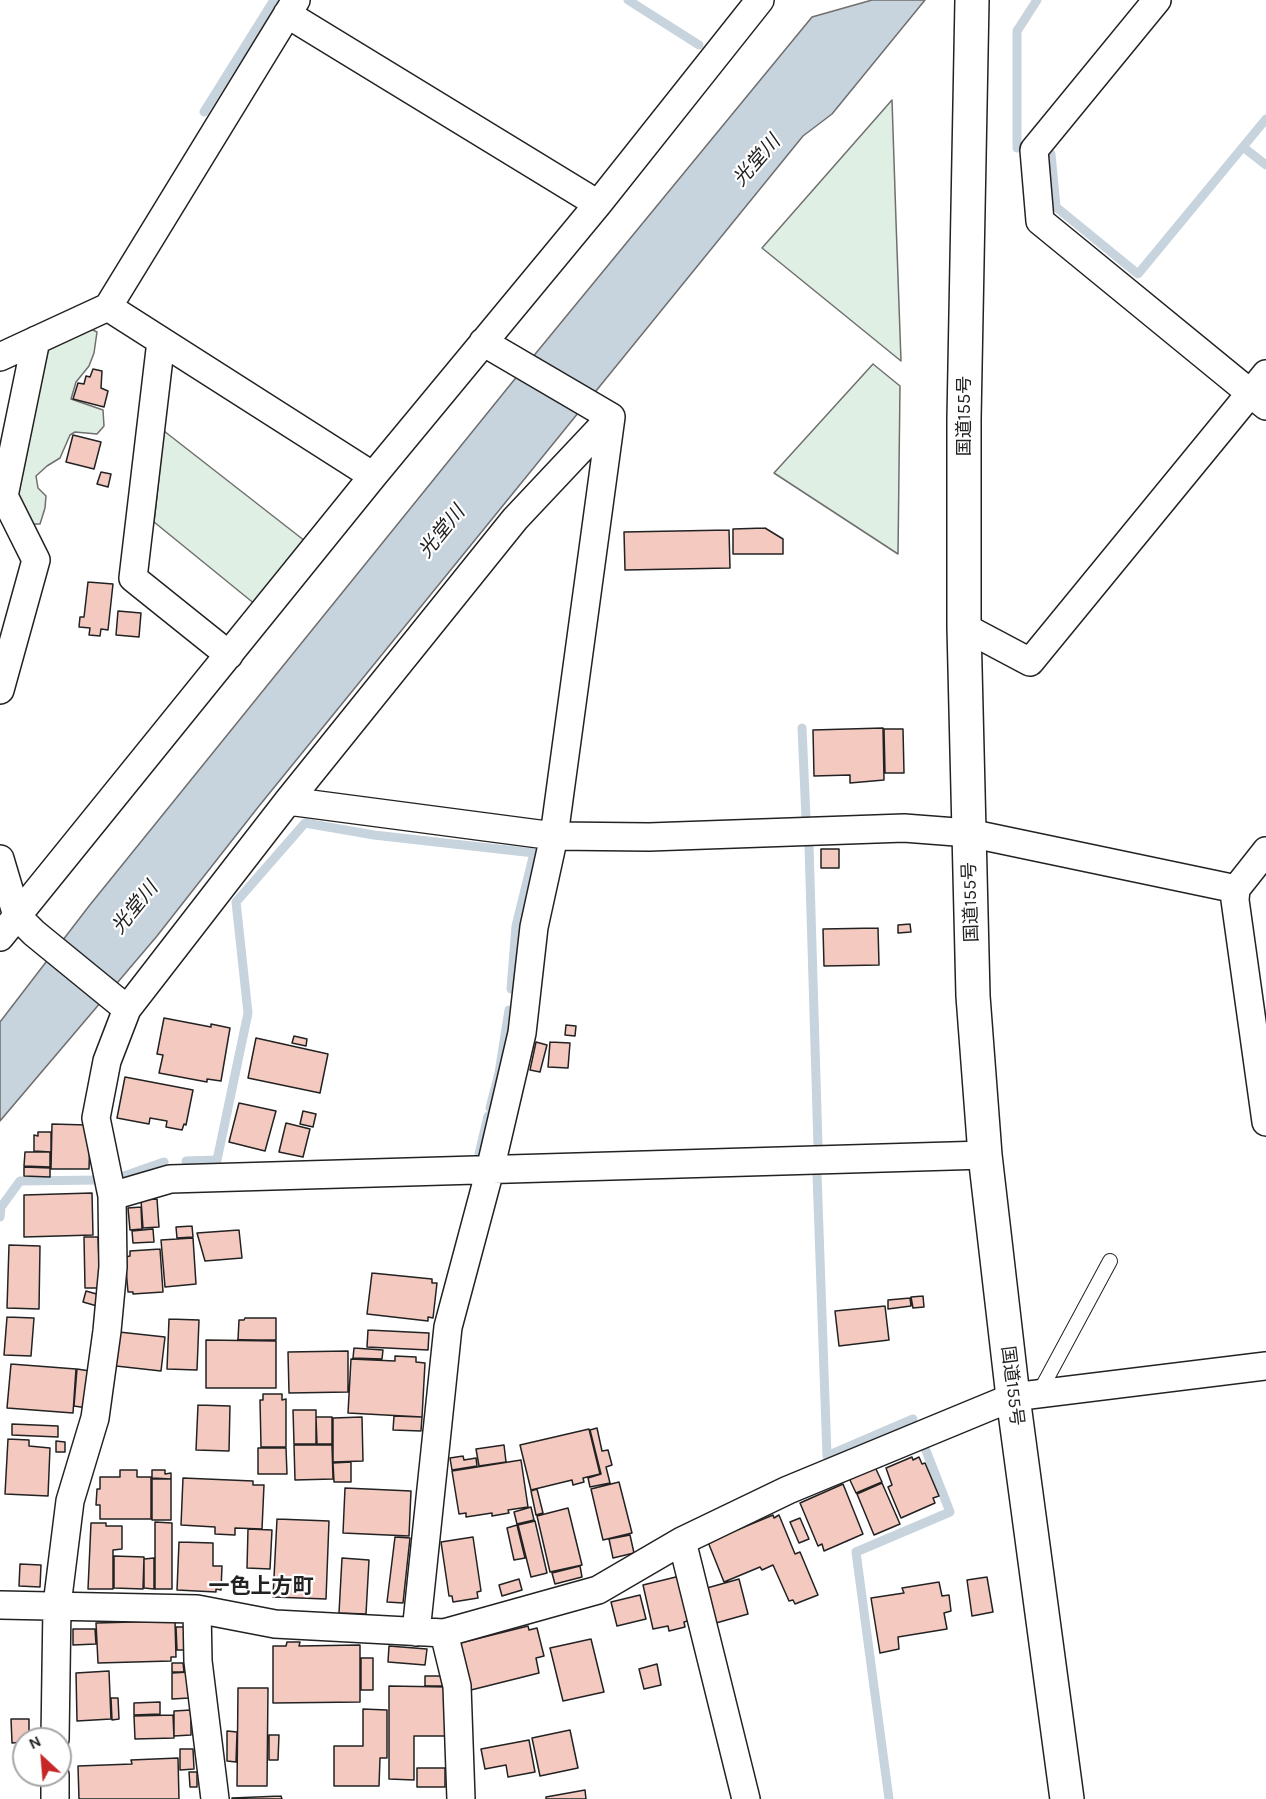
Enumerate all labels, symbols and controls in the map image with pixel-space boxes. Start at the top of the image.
water label: 光堂川 [728,130,786,192]
street label: 国道155号 [954,376,976,456]
water label: 光堂川 [414,501,470,563]
street label: 国道155号 [959,862,983,942]
water label: 光堂川 [107,877,163,939]
street label: 国道155号 [996,1345,1028,1427]
district label: 一色上方町 [209,1574,313,1600]
north arrow [12,1727,72,1787]
text: N [25,1731,44,1753]

